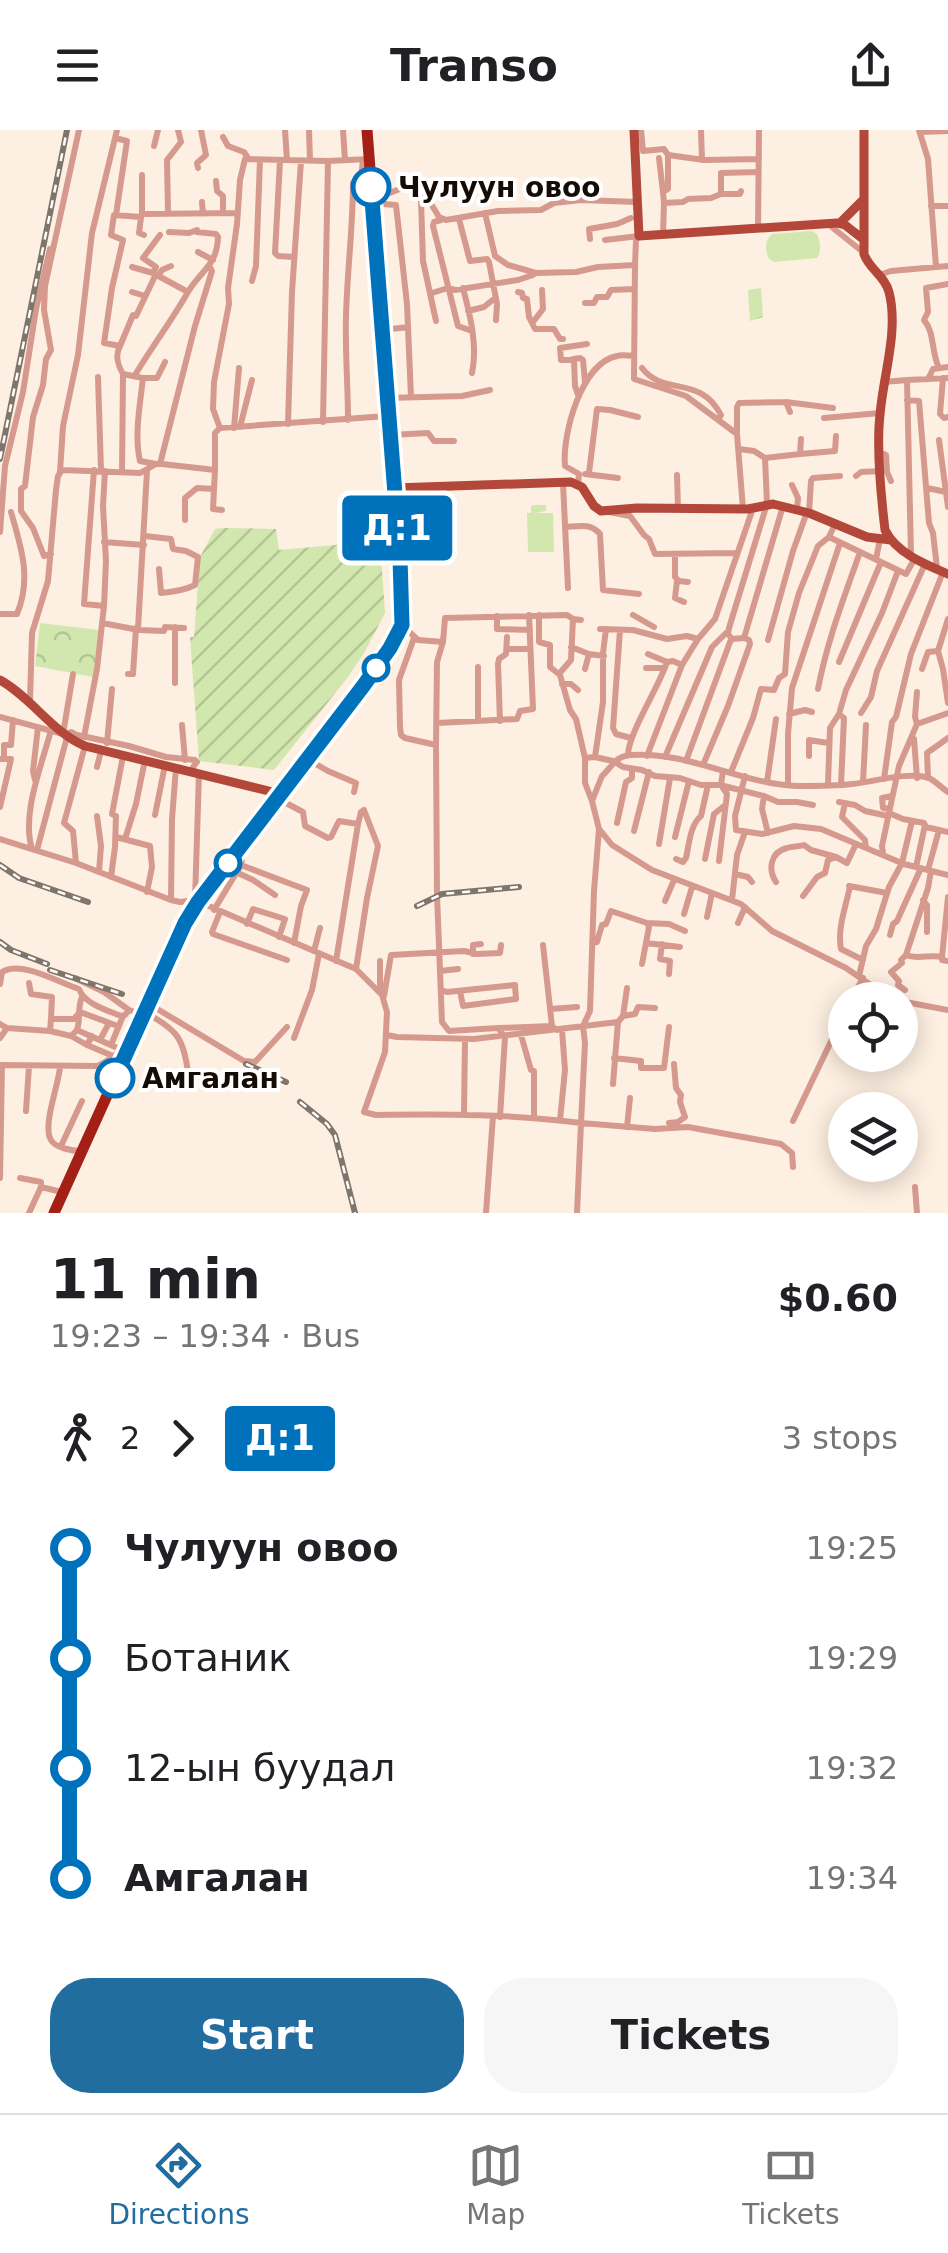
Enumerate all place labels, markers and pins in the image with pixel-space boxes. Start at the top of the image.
marker: Чулуун овоо [352,168,390,206]
place label: Чулуун овоо [398,171,600,204]
unlabelled marker [363,655,389,681]
unlabelled marker [215,850,241,876]
marker: Амгалан [96,1059,134,1097]
place label: Амгалан [142,1062,279,1095]

